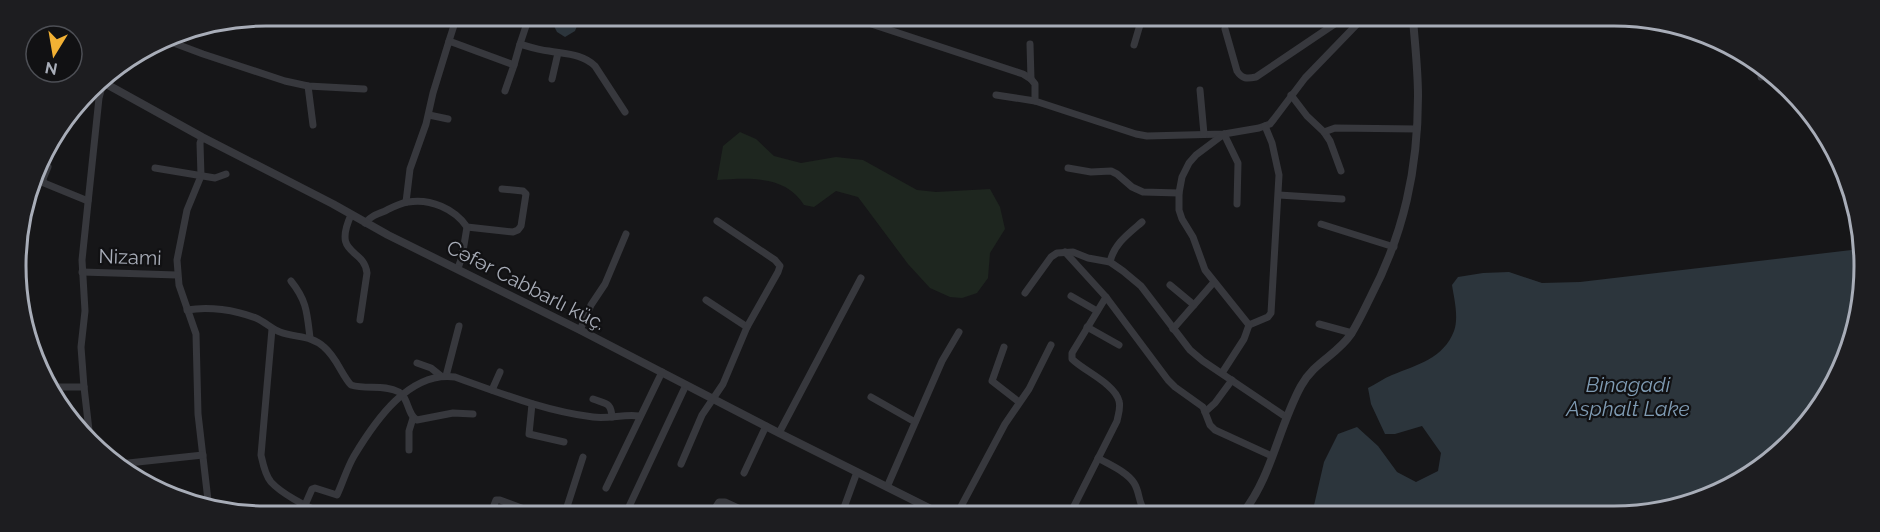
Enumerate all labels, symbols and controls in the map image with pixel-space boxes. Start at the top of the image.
north arrow [24,24,84,84]
text: N [43,58,59,79]
street label: Cəfər Cabbarlı küç. [443,235,609,335]
street label: Nizami [98,244,162,270]
water label: Binagadi Asphalt Lake [1565,372,1690,421]

